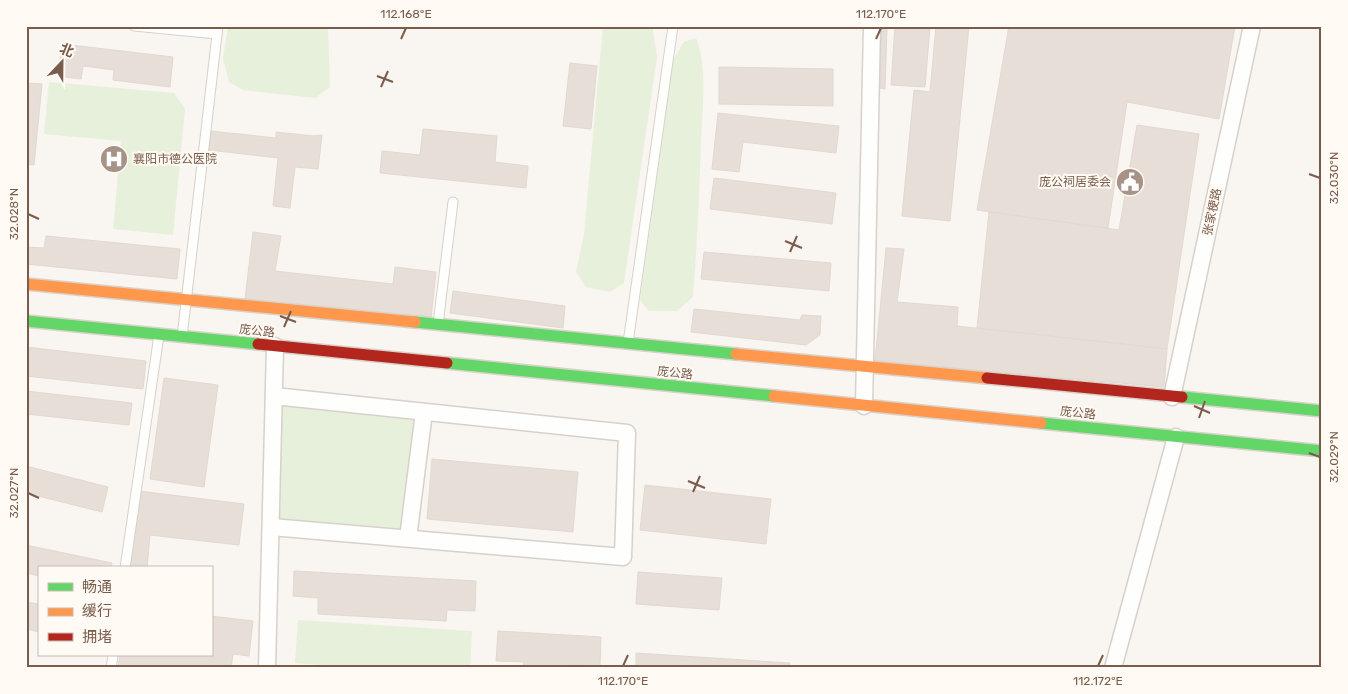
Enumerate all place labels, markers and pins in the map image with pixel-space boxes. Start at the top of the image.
hospital icon: 襄阳市德公医院 [99,144,129,174]
place label: 襄阳市德公医院 [133,152,217,166]
public building icon: 庞公祠居委会 [1115,167,1145,197]
place label: 庞公祠居委会 [1039,175,1111,189]

